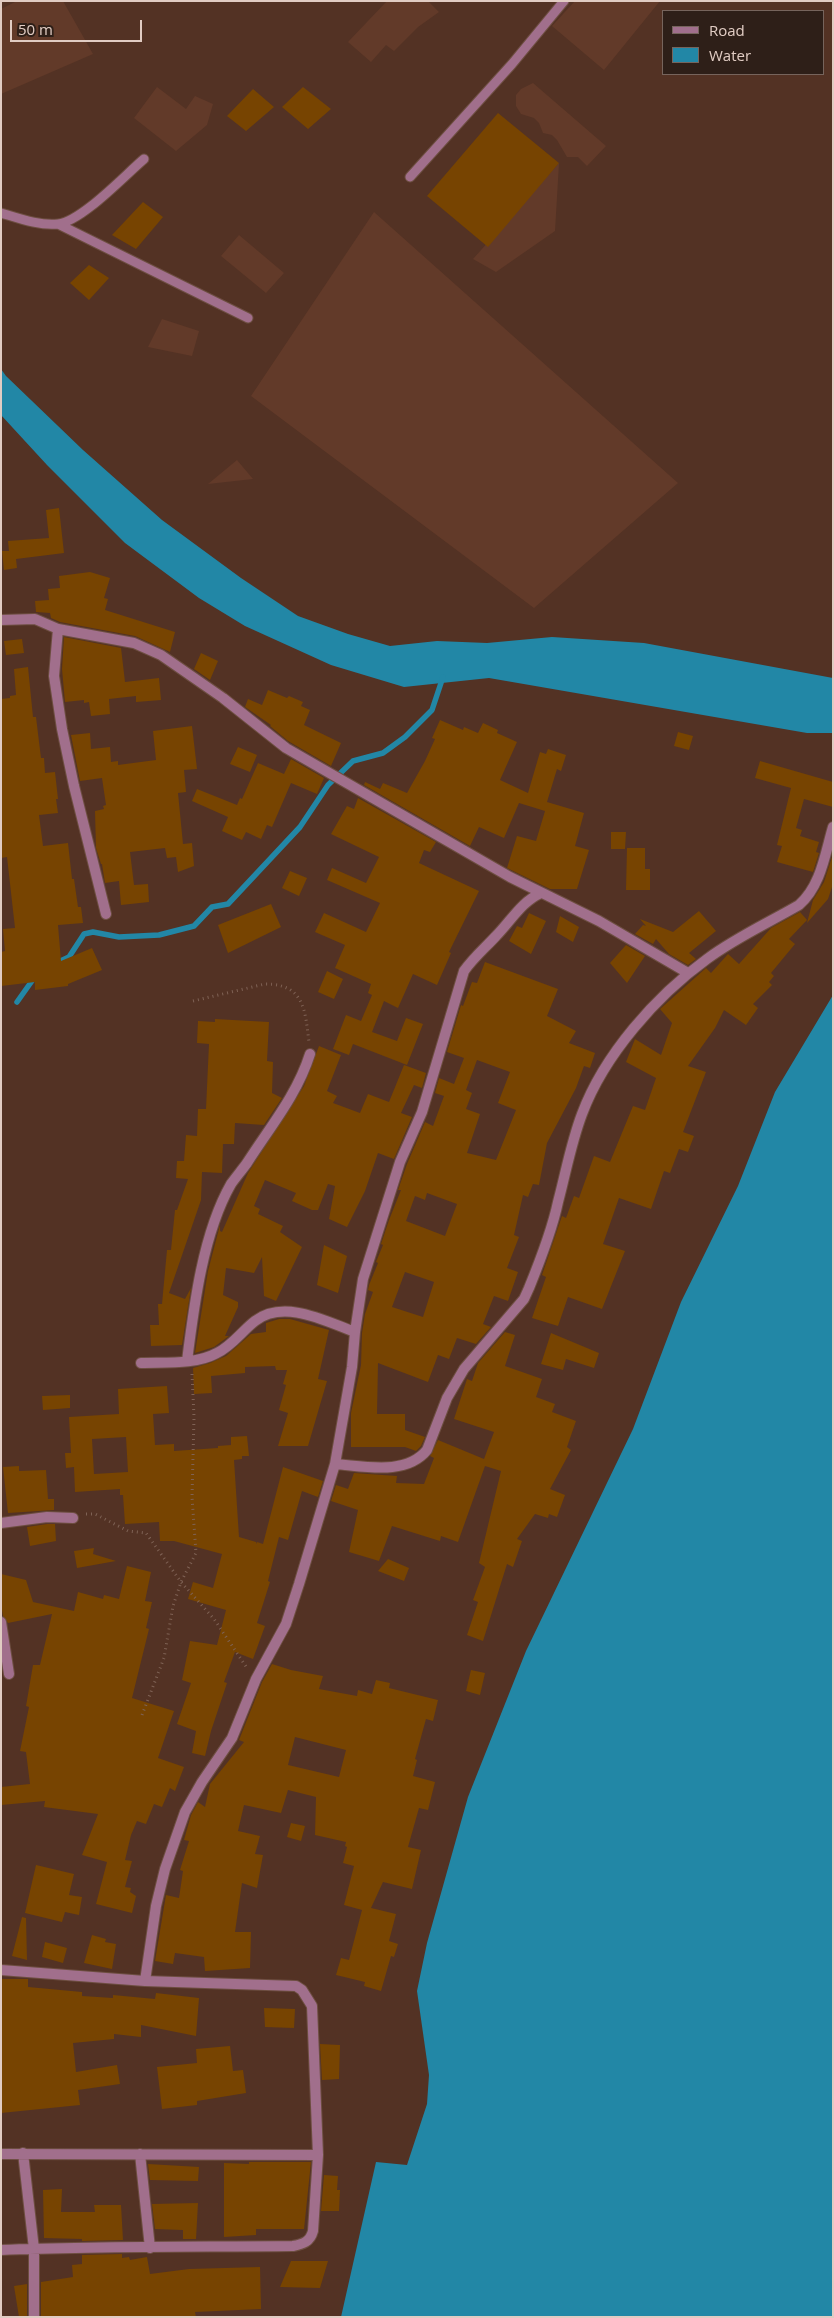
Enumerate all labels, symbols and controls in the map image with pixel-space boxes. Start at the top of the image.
scale bar [12,10,145,42]
legend [662,10,824,75]
text: 50 m [18,19,53,39]
text: Road [709,20,745,40]
text: Water [709,45,751,65]

